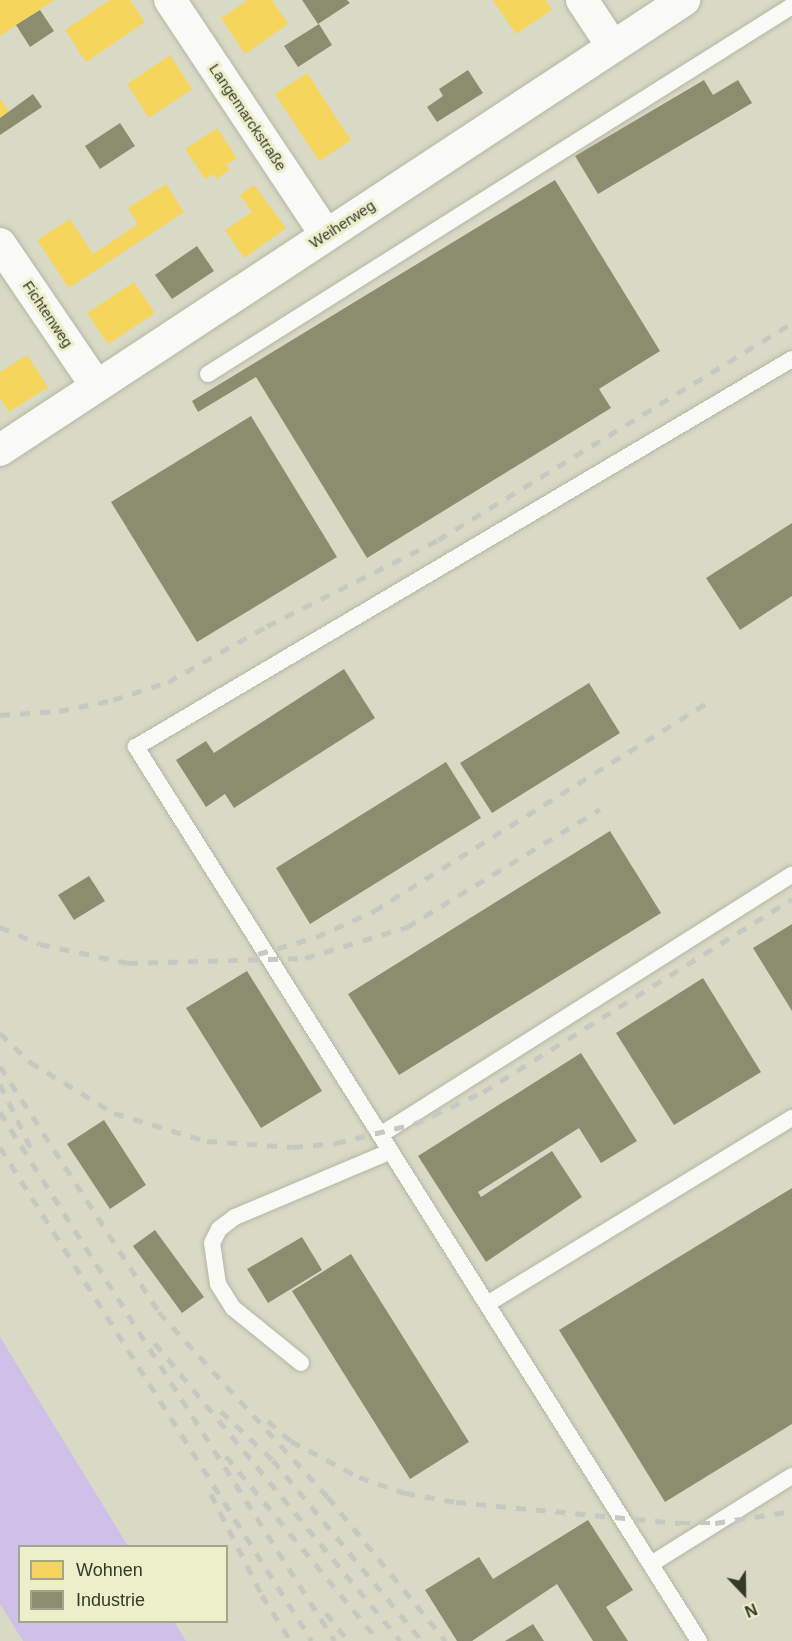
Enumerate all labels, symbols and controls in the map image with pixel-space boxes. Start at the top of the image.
street label: Langemarckstraße [206,60,290,174]
street label: Weiherweg [306,196,378,252]
street label: Fichtenweg [19,277,77,351]
legend [18,1545,228,1623]
text: Wohnen [76,1560,143,1580]
north arrow [714,1563,774,1623]
text: Industrie [76,1590,145,1610]
text: N [742,1600,759,1620]

